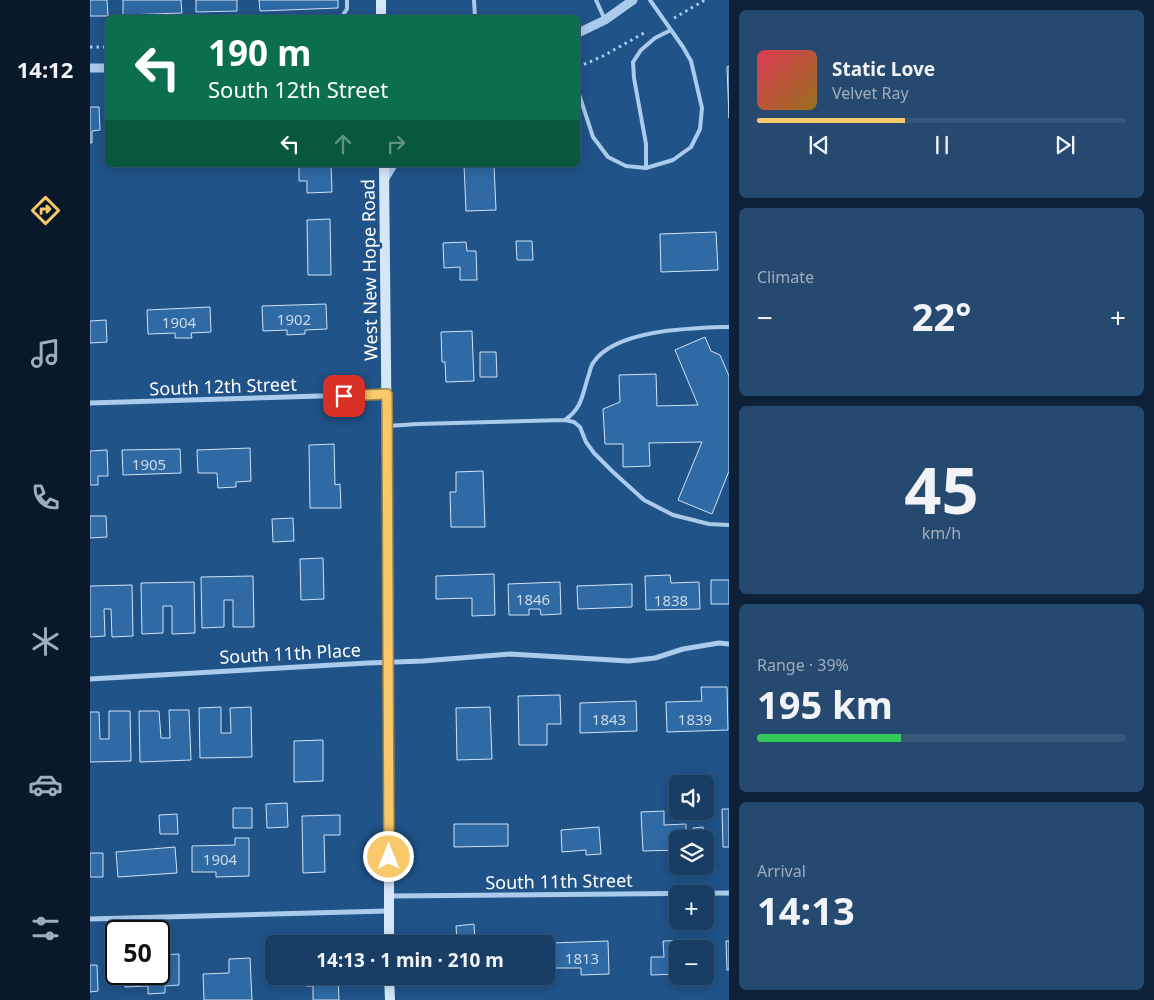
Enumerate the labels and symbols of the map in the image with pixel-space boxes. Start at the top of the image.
street label: West New Hope Road [355,179,383,361]
house number: 1902 [277,309,311,329]
house number: 1904 [162,312,197,332]
street label: South 12th Street [149,371,298,401]
pin [323,375,365,417]
house number: 1905 [132,454,166,474]
house number: 1846 [516,589,550,609]
house number: 1838 [654,590,688,610]
street label: South 11th Place [219,637,361,669]
house number: 1843 [592,709,626,729]
house number: 1839 [678,709,712,729]
position arrow [362,830,414,882]
house number: 1904 [203,849,238,869]
street label: South 11th Street [485,868,633,894]
speed limit sign: 50 [105,920,170,985]
house number: 1813 [565,948,599,968]

